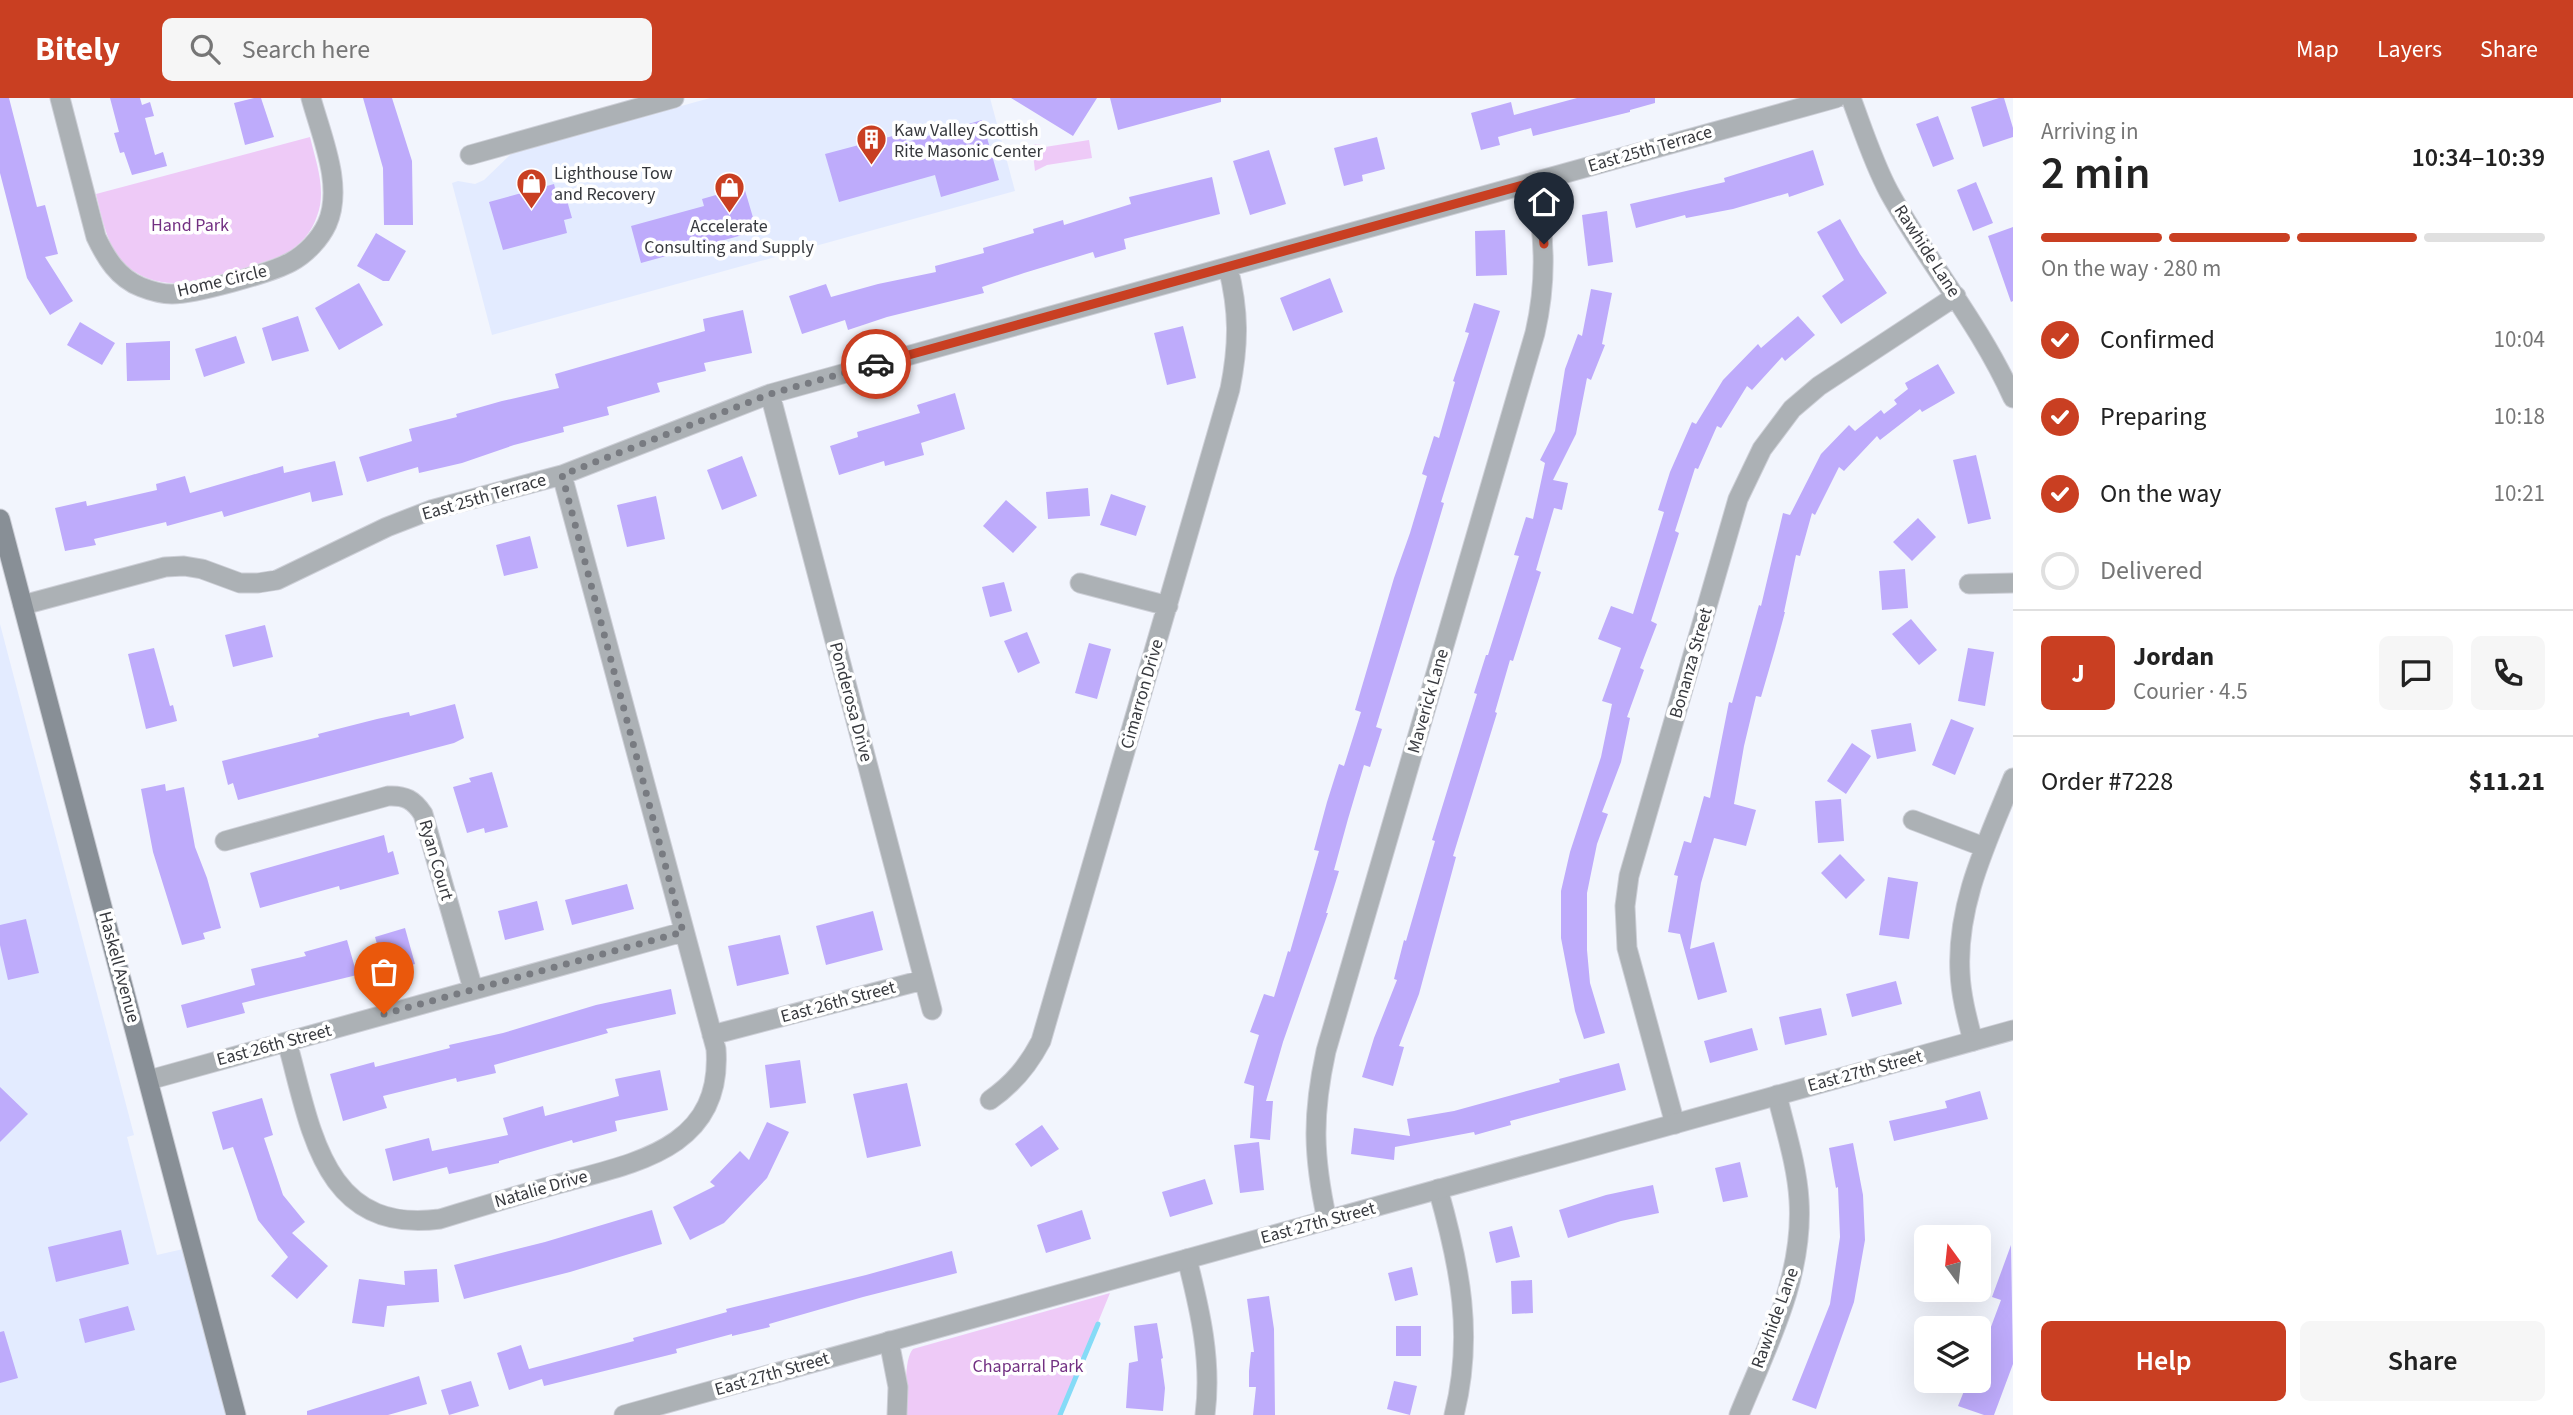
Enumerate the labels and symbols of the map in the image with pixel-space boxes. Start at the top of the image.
place label: Kaw Valley Scottish Rite Masonic Center [894,118,1043,164]
street label: East 25th Terrace [1585,119,1715,179]
building icon: Kaw Valley Scottish Rite Masonic Center [854,123,888,167]
place label: Lighthouse Tow and Recovery [554,161,673,207]
shop icon: Lighthouse Tow and Recovery [514,166,548,210]
shop icon: Accelerate Consulting and Supply [712,171,746,215]
pin [1514,172,1574,244]
street label: Rawhide Lane [1888,200,1966,302]
park label: Hand Park [151,213,229,238]
place label: Accelerate Consulting and Supply [644,214,814,260]
street label: Home Circle [175,259,269,303]
courier [841,329,911,399]
street label: East 25th Terrace [419,467,549,527]
street label: Bonanza Street [1663,605,1719,721]
street label: Cimarron Drive [1114,636,1170,752]
street label: Ponderosa Drive [823,639,879,765]
street label: Maverick Lane [1401,646,1455,756]
street label: Ryan Court [413,817,459,903]
street label: Haskell Avenue [92,909,146,1025]
pin [354,942,414,1014]
street label: East 26th Street [778,975,898,1029]
street label: East 26th Street [214,1018,334,1072]
street label: East 27th Street [1805,1044,1925,1098]
street label: Natalie Drive [492,1164,591,1214]
street label: East 27th Street [1258,1196,1378,1250]
north arrow [1914,1225,1992,1302]
street label: Rawhide Lane [1745,1264,1805,1372]
street label: East 27th Street [712,1346,832,1402]
park label: Chaparral Park [973,1354,1084,1379]

